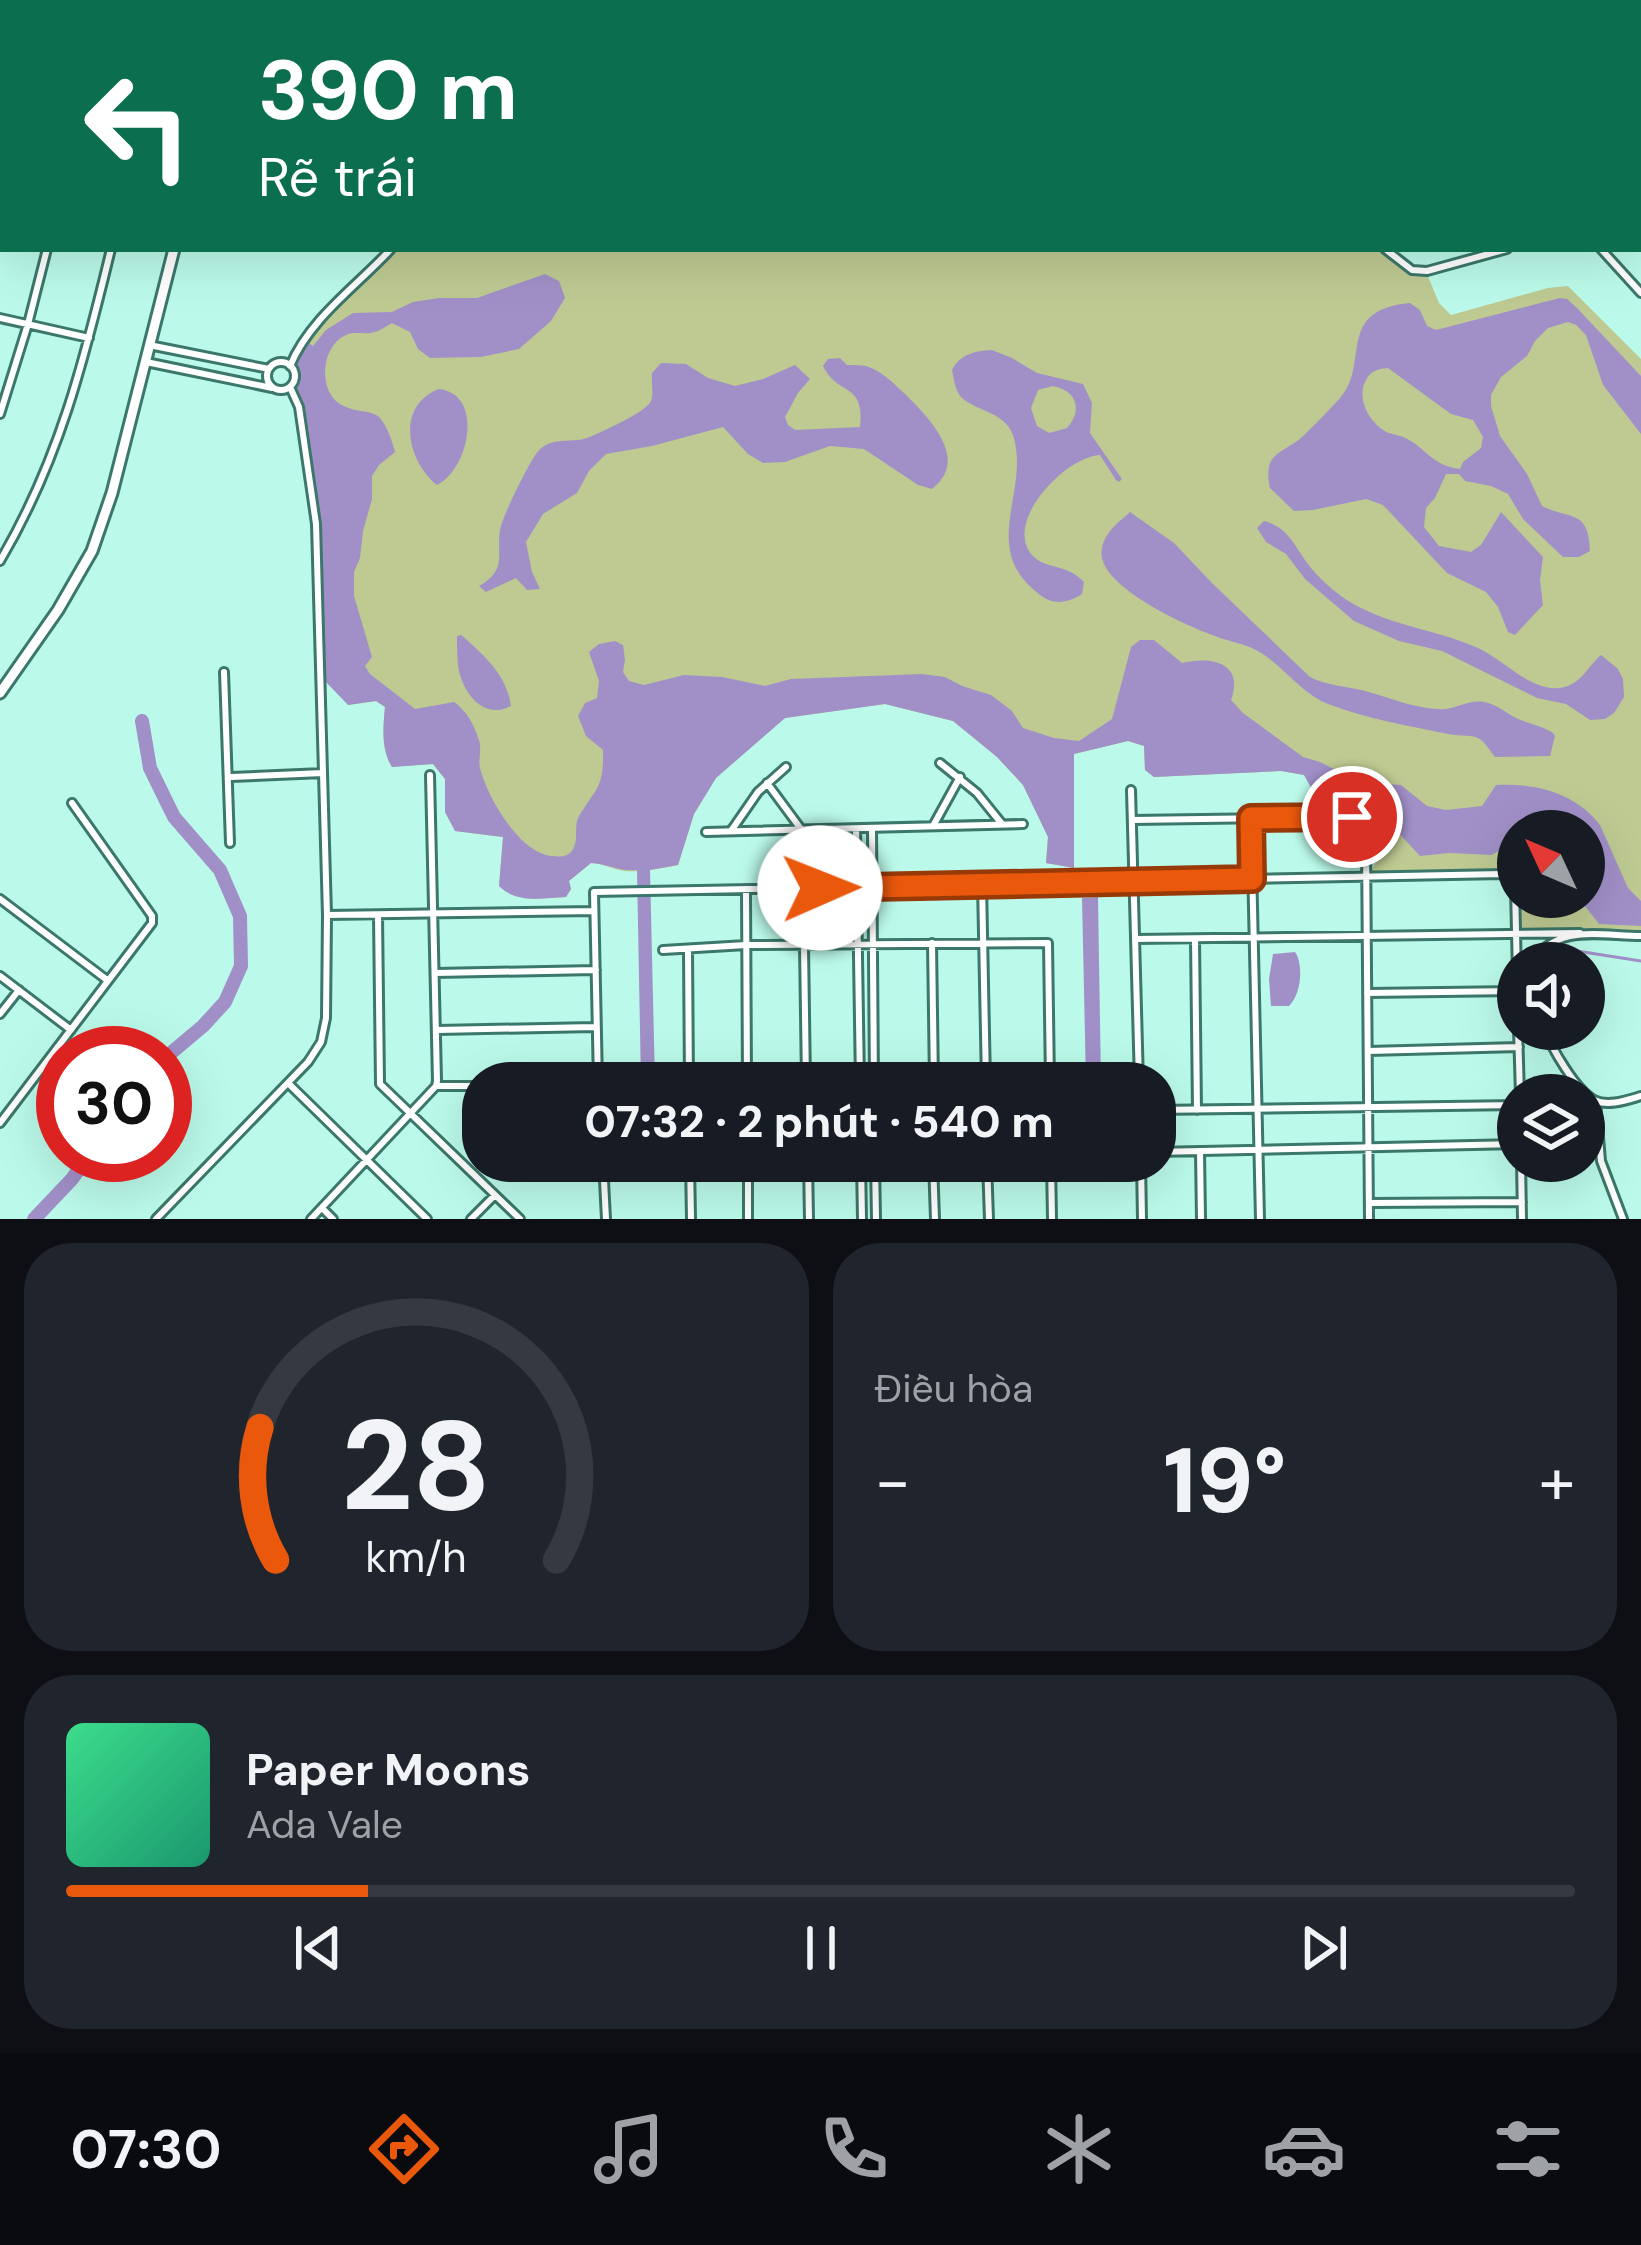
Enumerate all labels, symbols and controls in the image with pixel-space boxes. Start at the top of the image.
text: 390 m [258,36,518,145]
icon: left [60,48,216,204]
text: Rẽ trái [258,142,417,213]
pin [1301,766,1403,868]
icon: arrive [1319,784,1385,850]
north arrow [1497,810,1605,918]
map controls [1497,810,1605,1182]
position arrow [757,825,883,951]
button: sound [1497,942,1605,1050]
speed limit sign: 30 [36,1026,192,1182]
button: layers [1497,1074,1605,1182]
text: 07:32 · 2 phút · 540 m [584,1092,1054,1151]
text: Điều hòa [875,1363,1033,1414]
text: 28 [341,1385,491,1548]
text: 19° [1163,1423,1286,1540]
text: − [875,1439,911,1524]
text: + [1539,1439,1575,1524]
text: km/h [366,1529,467,1585]
text: Paper Moons [246,1740,531,1799]
text: Ada Vale [246,1799,403,1850]
icon: previous [285,1915,351,1981]
icon: pause [788,1915,854,1981]
icon: next [1291,1915,1357,1981]
icon: directions [362,2107,446,2191]
icon: music [587,2107,671,2191]
icon: phone [812,2107,896,2191]
icon: climate [1037,2107,1121,2191]
icon: car [1262,2107,1346,2191]
icon: filters [1486,2107,1570,2191]
text: 07:30 [70,2114,221,2185]

